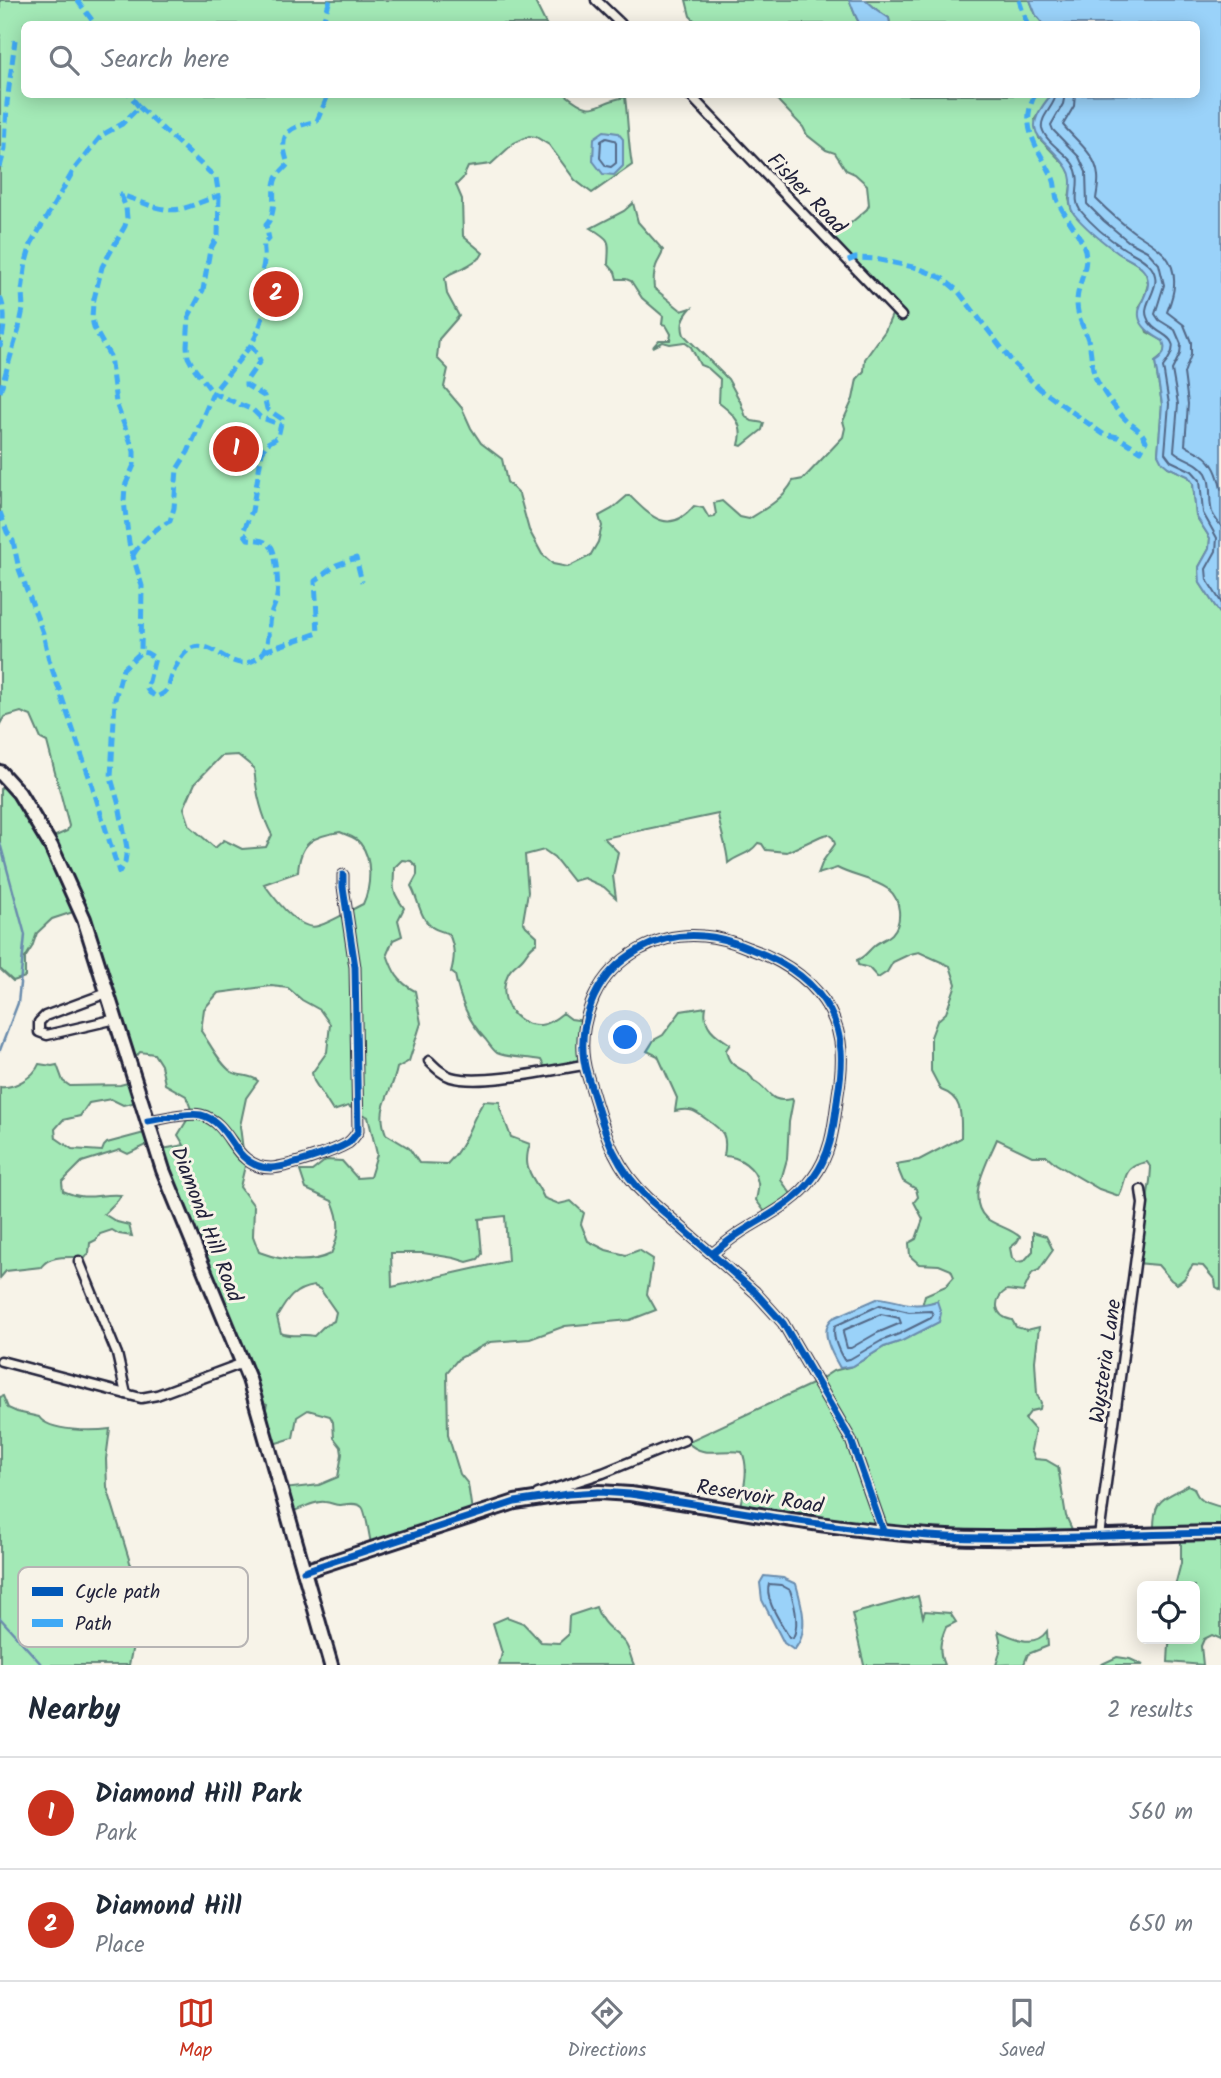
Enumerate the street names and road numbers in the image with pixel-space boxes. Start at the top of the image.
street label: Fisher Road [758,145,854,243]
street label: Diamond Hill Road [161,1142,251,1308]
street label: Wysteria Lane [1081,1296,1132,1425]
street label: Reservoir Road [694,1471,826,1524]

